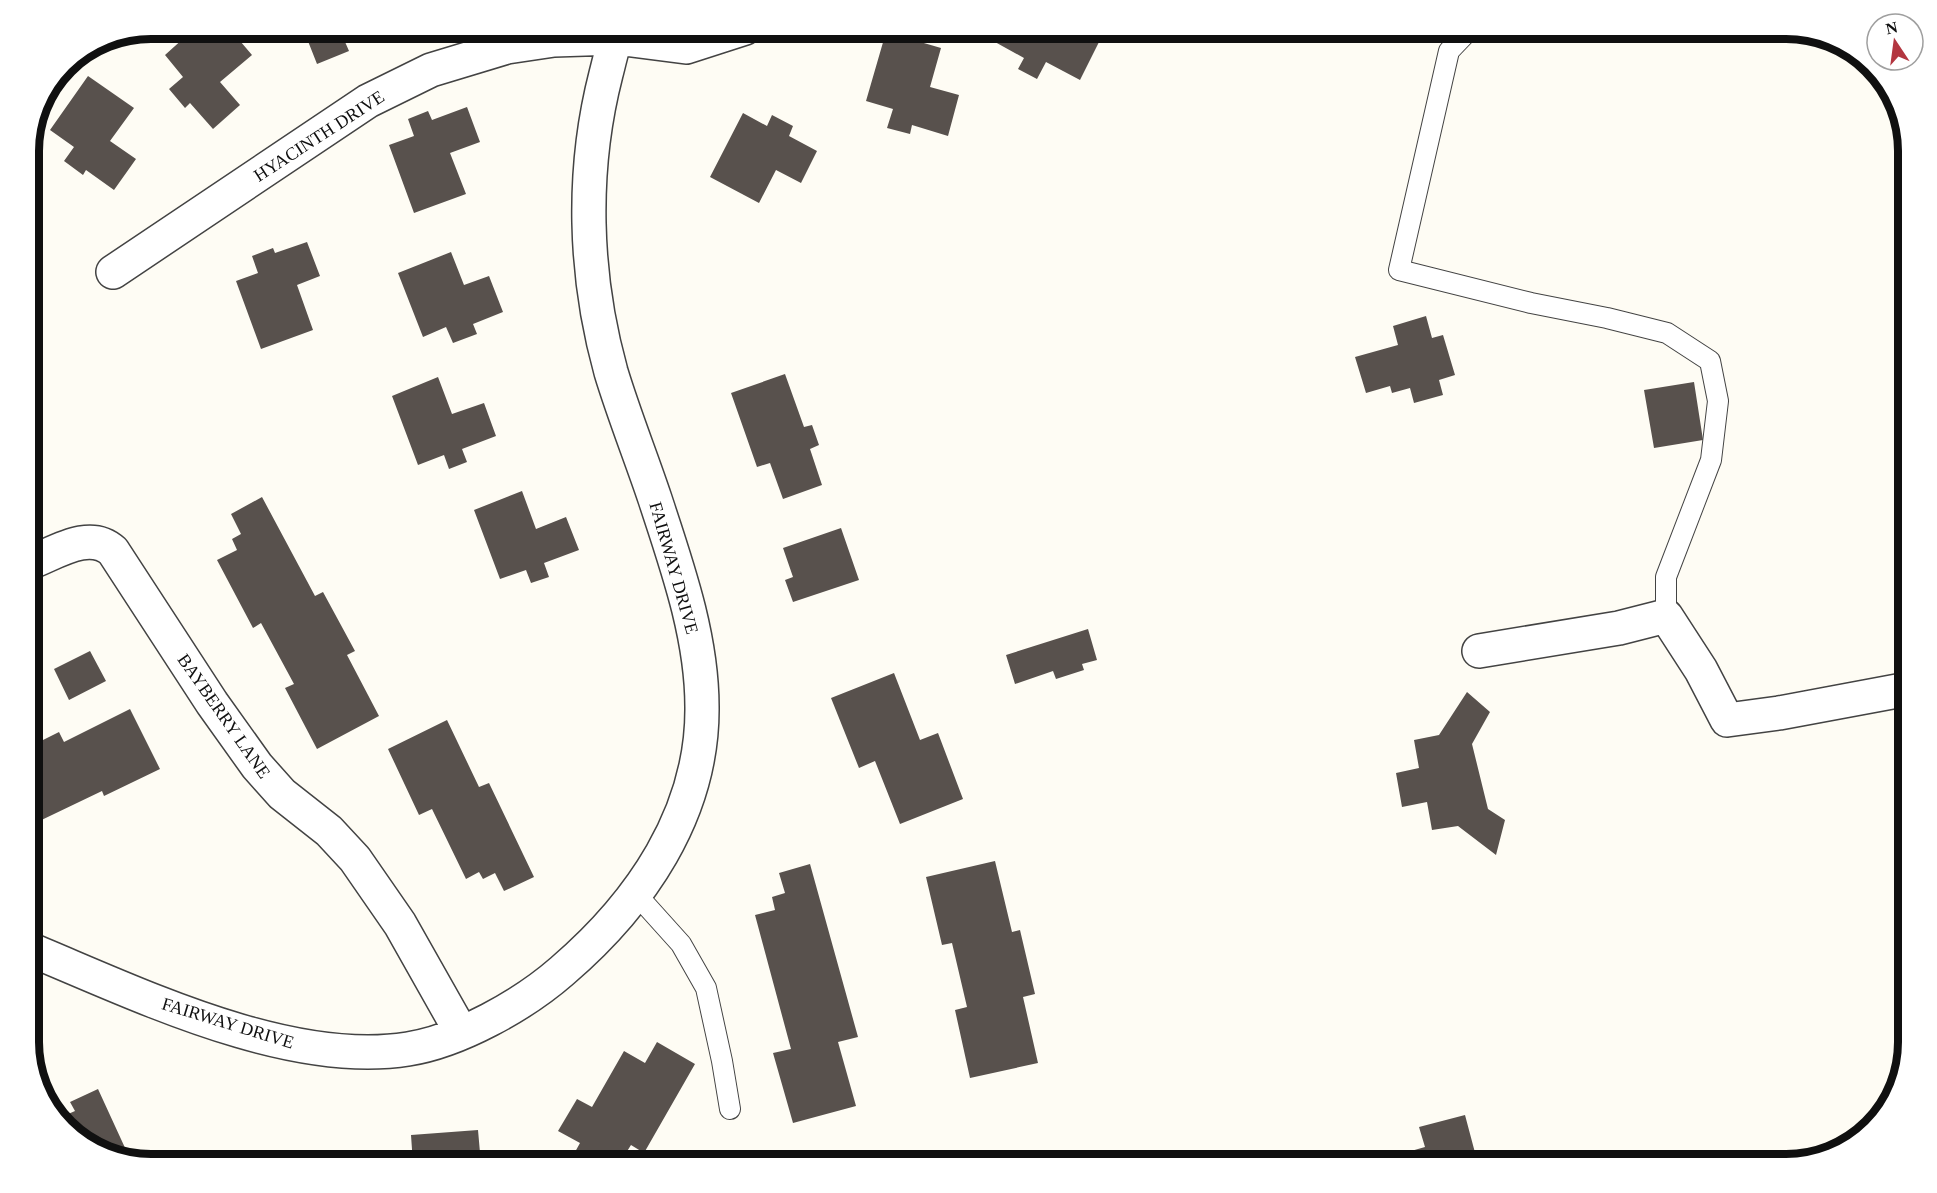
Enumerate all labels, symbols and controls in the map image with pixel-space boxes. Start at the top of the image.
north arrow [1865,12,1925,72]
text: N [1884,18,1900,37]
street label: HYACINTH DRIVE [250,86,388,186]
street label: FAIRWAY DRIVE [646,499,702,637]
street label: BAYBERRY LANE [174,650,274,782]
street label: FAIRWAY DRIVE [160,993,296,1053]

